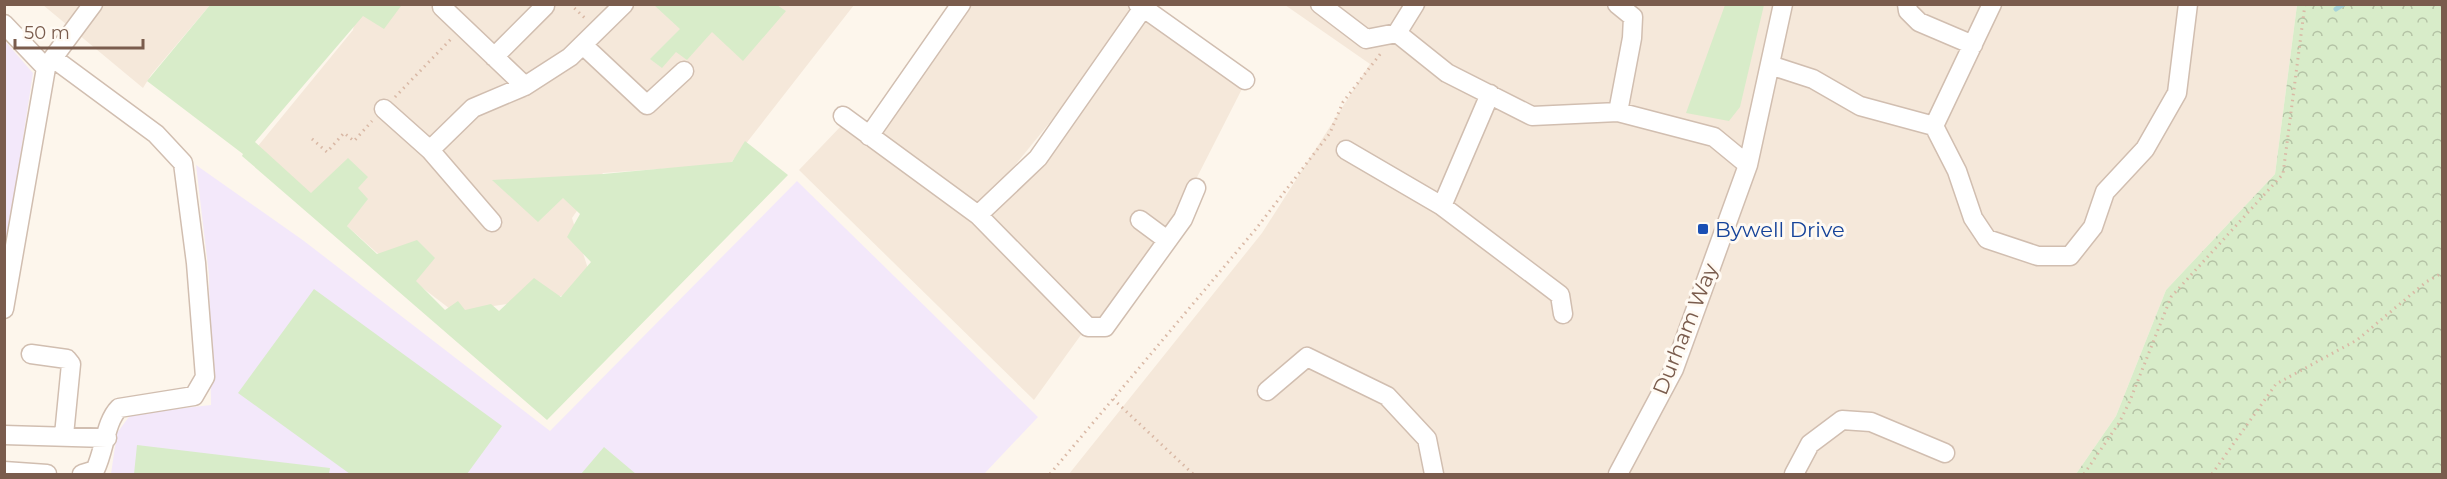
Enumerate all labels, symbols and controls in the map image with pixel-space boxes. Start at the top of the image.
scale bar [15,12,142,50]
text: 50 m [24,22,70,44]
place label: Bywell Drive [1715,217,1845,242]
marker: Bywell Drive [1696,222,1710,236]
street label: Durham Way [1647,259,1723,398]

